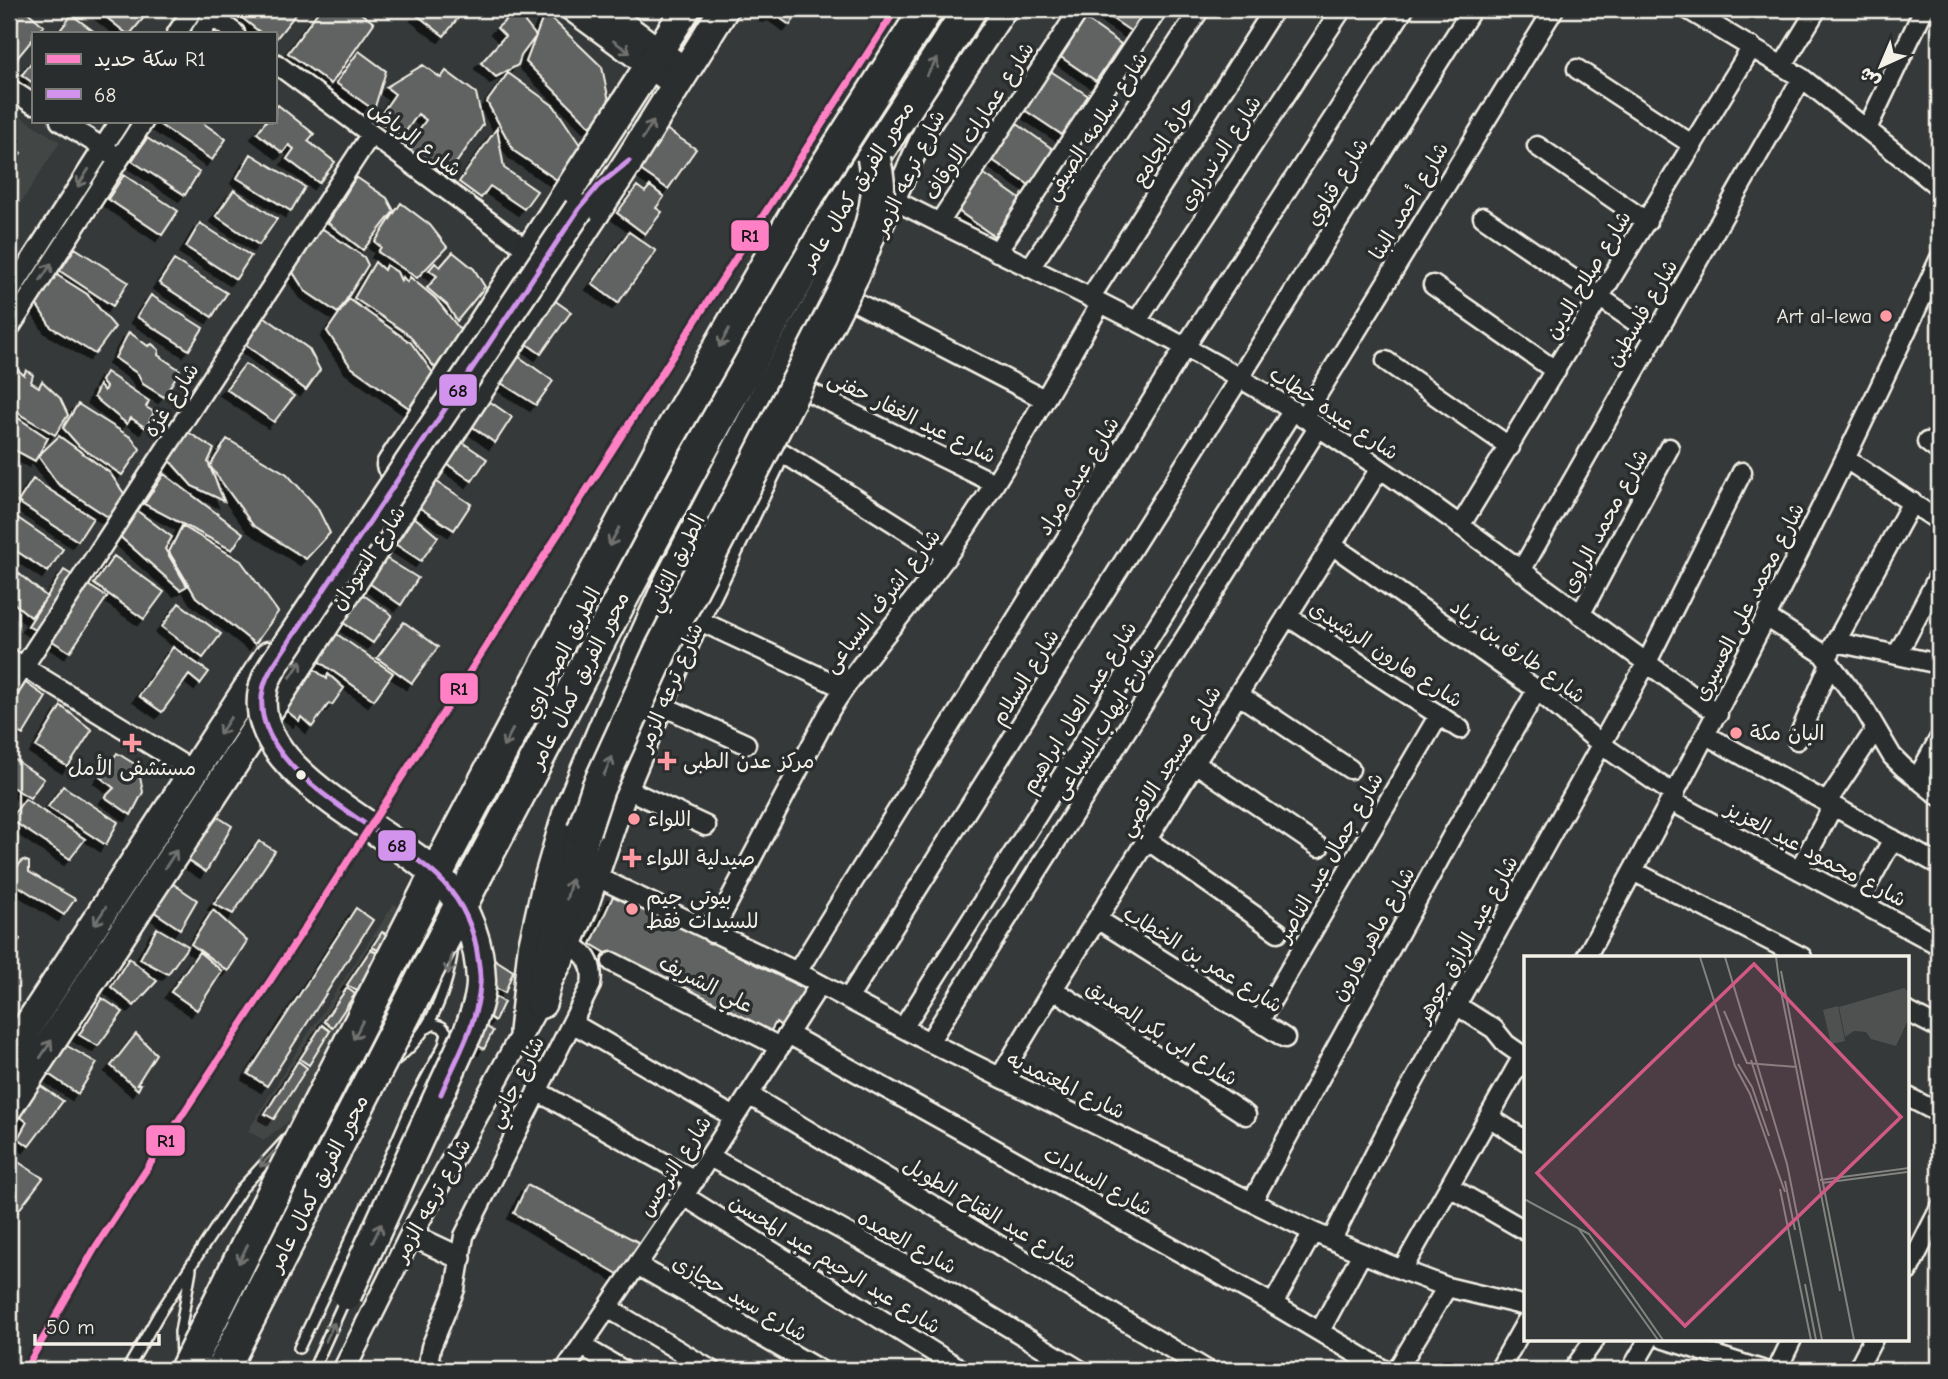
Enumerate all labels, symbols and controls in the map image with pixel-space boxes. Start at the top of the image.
legend [32,32,276,122]
north arrow [1846,32,1916,102]
street label: شارع عمارات الاوقاف [919,38,1042,206]
one-way arrow [613,40,631,55]
text: سكة حديد R1 [94,47,206,71]
street label: شارع سلامه الصيفى [1039,47,1155,206]
one-way arrow [926,58,940,78]
text: ش [1855,62,1885,93]
text: 68 [94,83,116,107]
street label: شارع الدندراوى [1174,91,1269,217]
street label: حارة الجامع [1126,92,1202,192]
street label: شارع الرياض [362,96,466,184]
street label: محور الفريق كمال عامر [794,97,920,277]
street label: شارع ترعه الزمر [867,106,953,243]
one-way arrow [642,120,656,140]
street label: شارع قناوي [1301,134,1376,232]
street label: شارع أحمد البنا [1365,138,1456,266]
one-way arrow [76,168,91,187]
street label: شارع صلاح الدين [1540,206,1638,345]
line badge: R1 [730,219,770,252]
text: R1 [741,225,759,247]
street label: شارع فلسطين [1602,255,1685,372]
one-way arrow [39,263,53,282]
place label: Art al-lewa [1776,304,1872,328]
marker: Art al-lewa [1878,308,1894,324]
one-way arrow [717,327,730,348]
street label: شارع غزه [138,359,206,443]
street label: شارع عبده خطاب [1263,361,1403,468]
street label: شارع عبد الغفار حفنى [823,366,1000,471]
line badge: 68 [438,373,478,407]
text: 68 [448,380,468,402]
street label: شارع عبده مراد [1032,412,1127,541]
street label: شارع محمد الراوى [1557,445,1656,599]
street label: شارع محمد على العسيرى [1689,499,1812,706]
street label: شارع السودان [326,502,413,616]
street label: الطريق الثاني [642,510,716,619]
street label: شارع اشرف السباعى [818,524,948,679]
one-way arrow [607,526,621,546]
street label: الطريق الصحراوي [518,583,608,724]
street label: محور الفريق كمال عامر [523,587,635,775]
street label: شارع طارق بن زياد [1444,594,1590,710]
street label: شارع هارون الرشيدى [1303,596,1467,715]
street label: شارع عبد العال ابراهيم [1016,617,1145,799]
street label: شارع ترعه الزمر [631,619,711,758]
street label: شارع السلام [986,625,1067,732]
street label: شارع ايهاب السباعى [1048,643,1163,805]
one-way arrow [289,659,303,679]
line badge: R1 [439,672,479,705]
text: R1 [450,678,468,700]
street label: شارع مسجد الاقصي [1114,681,1232,844]
one-way arrow [217,715,231,735]
place label: البان مكة [1750,721,1824,746]
marker: البان مكة [1728,725,1744,741]
one-way arrow [500,727,514,748]
marker: مستشفى الأمل [122,733,142,753]
place label: مركز عدن الطبى [683,749,814,775]
marker: مركز عدن الطبى [657,751,677,771]
place label: مستشفى الأمل [68,754,196,782]
one-way arrow [602,756,615,777]
unlabelled marker [294,768,308,782]
street label: شارع جمال عبد الناصر [1271,768,1391,949]
street label: شارع محمود عبد العزيز [1719,795,1910,914]
place label: اللواء [648,807,691,832]
marker: اللواء [626,811,642,827]
line badge: 68 [377,829,417,862]
text: 68 [387,835,407,857]
place label: صيدلية اللواء [646,846,755,871]
one-way arrow [164,850,178,869]
marker: صيدلية اللواء [624,850,640,866]
street label: شارع عبد الرازق جوهر [1410,851,1525,1030]
street label: شارع ماهر هارون [1326,863,1422,1007]
one-way arrow [563,878,576,901]
place label: بيوتى جيم للسيدات فقط [646,885,759,933]
street label: شارع عمر بن الخطاب [1117,900,1287,1020]
marker: بيوتى جيم للسيدات فقط [624,901,640,917]
one-way arrow [93,906,107,925]
street label: علي الشريف [652,950,757,1024]
one-way arrow [442,952,456,975]
inset map [1524,956,1910,1340]
street label: شارع ابى بكر الصديق [1080,975,1242,1093]
one-way arrow [350,1019,364,1039]
street label: شارع جانبي [483,1032,556,1135]
one-way arrow [39,1040,53,1059]
street label: شارع المعتمديه [1002,1046,1129,1127]
street label: محور الفريق كمال عامر [262,1090,374,1278]
street label: شارع النرجس [634,1111,719,1222]
line badge: R1 [145,1124,186,1157]
text: R1 [157,1130,175,1152]
street label: شارع ترعه الزمر [387,1134,478,1269]
street label: شارع السادات [1038,1141,1156,1223]
one-way arrow [259,1150,275,1168]
street label: شارع عبد الفتاح الطويل [898,1152,1081,1277]
street label: شارع عبد الرحيم عبد المحسن [723,1189,945,1342]
street label: شارع العمده [852,1205,961,1282]
one-way arrow [371,1223,384,1244]
one-way arrow [236,1243,250,1264]
street label: شارع سيد حجازى [667,1250,811,1349]
scale bar [35,1302,159,1346]
text: 50 m [46,1315,95,1339]
one-way arrow [324,1322,337,1344]

